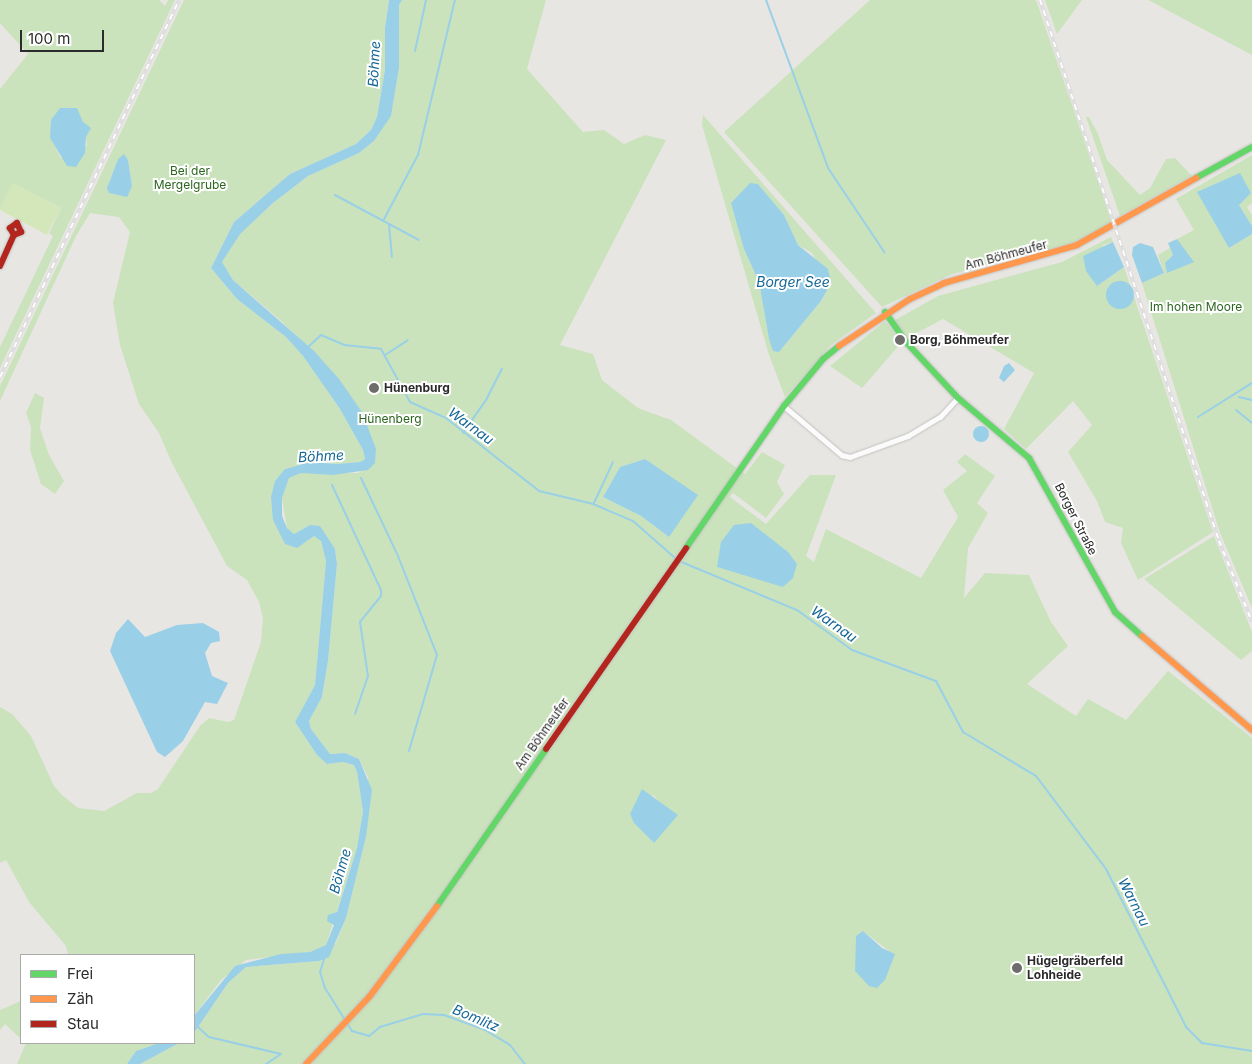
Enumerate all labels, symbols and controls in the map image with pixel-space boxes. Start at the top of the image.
scale bar [22,20,106,52]
text: 100 m [28,29,70,48]
water label: Böhme [364,41,384,87]
park label: Bei der Mergelgrube [154,164,226,192]
street label: Am Böhmeufer [963,237,1049,273]
water label: Borger See [756,274,830,290]
park label: Im hohen Moore [1150,300,1242,314]
place label: Borg, Böhmeufer [910,333,1009,347]
marker: Borg, Böhmeufer [894,334,906,346]
place label: Hünenburg [384,381,450,395]
marker: Hünenburg [368,382,380,394]
water label: Warnau [445,404,497,448]
park label: Hünenberg [358,412,422,426]
water label: Böhme [298,446,344,466]
street label: Borger Straße [1052,481,1100,557]
water label: Warnau [808,602,860,646]
street label: Am Böhmeufer [512,695,572,773]
water label: Böhme [326,846,354,896]
water label: Warnau [1115,875,1153,929]
legend [20,954,195,1044]
place label: Hügelgräberfeld Lohheide [1027,954,1123,982]
marker: Hügelgräberfeld Lohheide [1011,962,1023,974]
text: Frei [67,964,93,983]
text: Zäh [67,989,94,1008]
water label: Bomlitz [450,1001,502,1035]
text: Stau [67,1014,99,1033]

